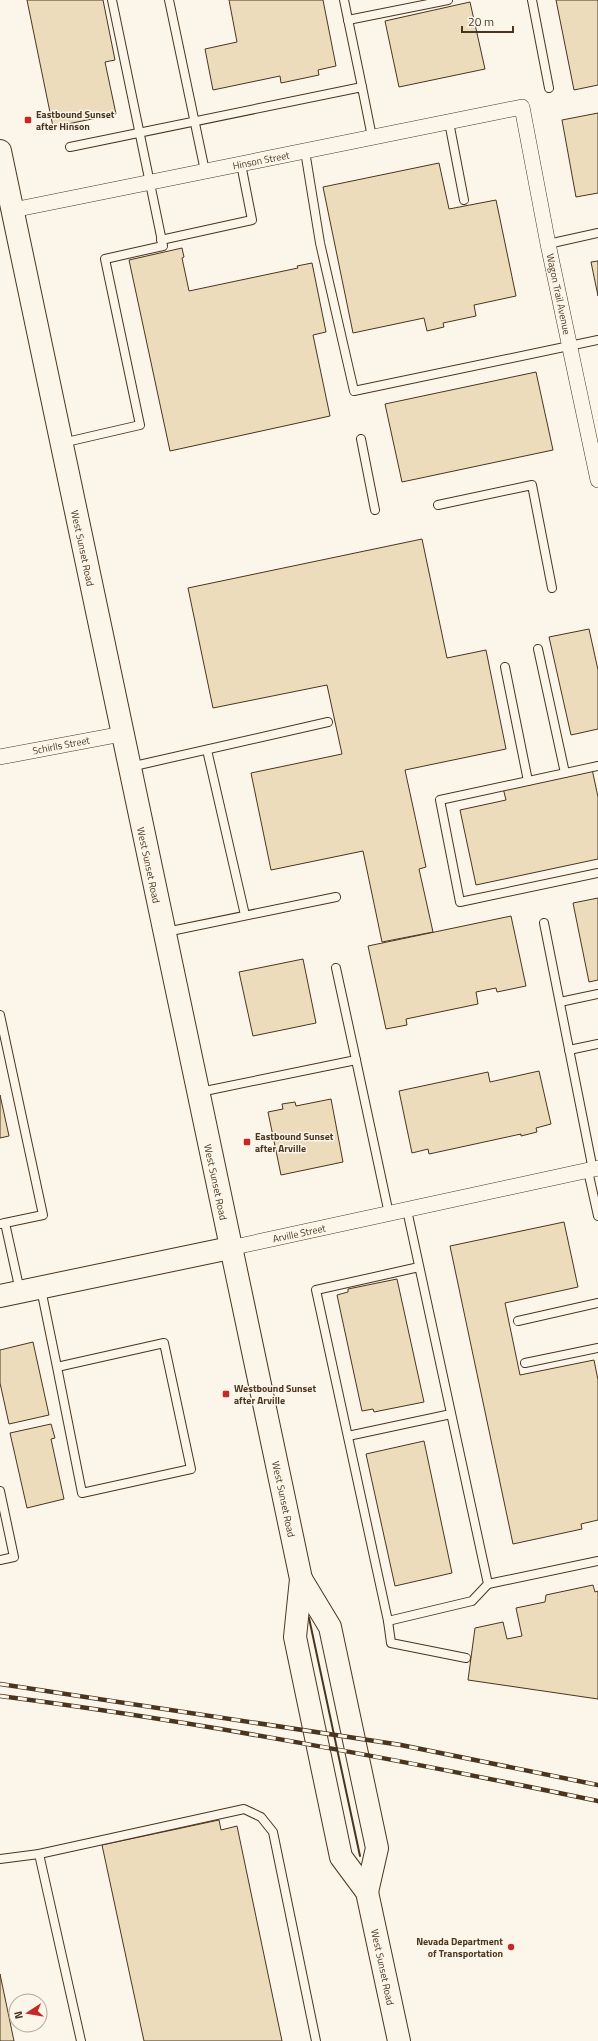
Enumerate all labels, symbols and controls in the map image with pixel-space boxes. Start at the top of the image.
scale bar [462,8,513,34]
text: 20 m [468,12,494,31]
place label: Eastbound Sunset after Hinson [36,107,115,134]
marker: Eastbound Sunset after Hinson [23,115,33,125]
street label: Hinson Street [231,148,291,173]
street label: Wagon Trail Avenue [543,252,574,336]
street label: West Sunset Road [67,509,98,587]
street label: Schirlls Street [31,732,91,758]
street label: West Sunset Road [133,826,164,904]
place label: Eastbound Sunset after Arville [255,1129,334,1156]
marker: Eastbound Sunset after Arville [242,1137,252,1147]
street label: West Sunset Road [200,1143,231,1221]
street label: Arville Street [271,1220,328,1246]
place label: Westbound Sunset after Arville [234,1381,316,1408]
marker: Westbound Sunset after Arville [221,1389,231,1399]
street label: West Sunset Road [268,1460,299,1538]
street label: West Sunset Road [367,1928,398,2006]
place label: Nevada Department of Transportation [416,1934,503,1961]
marker: Nevada Department of Transportation [506,1942,516,1952]
north arrow [8,1993,48,2033]
text: N [10,2010,27,2020]

